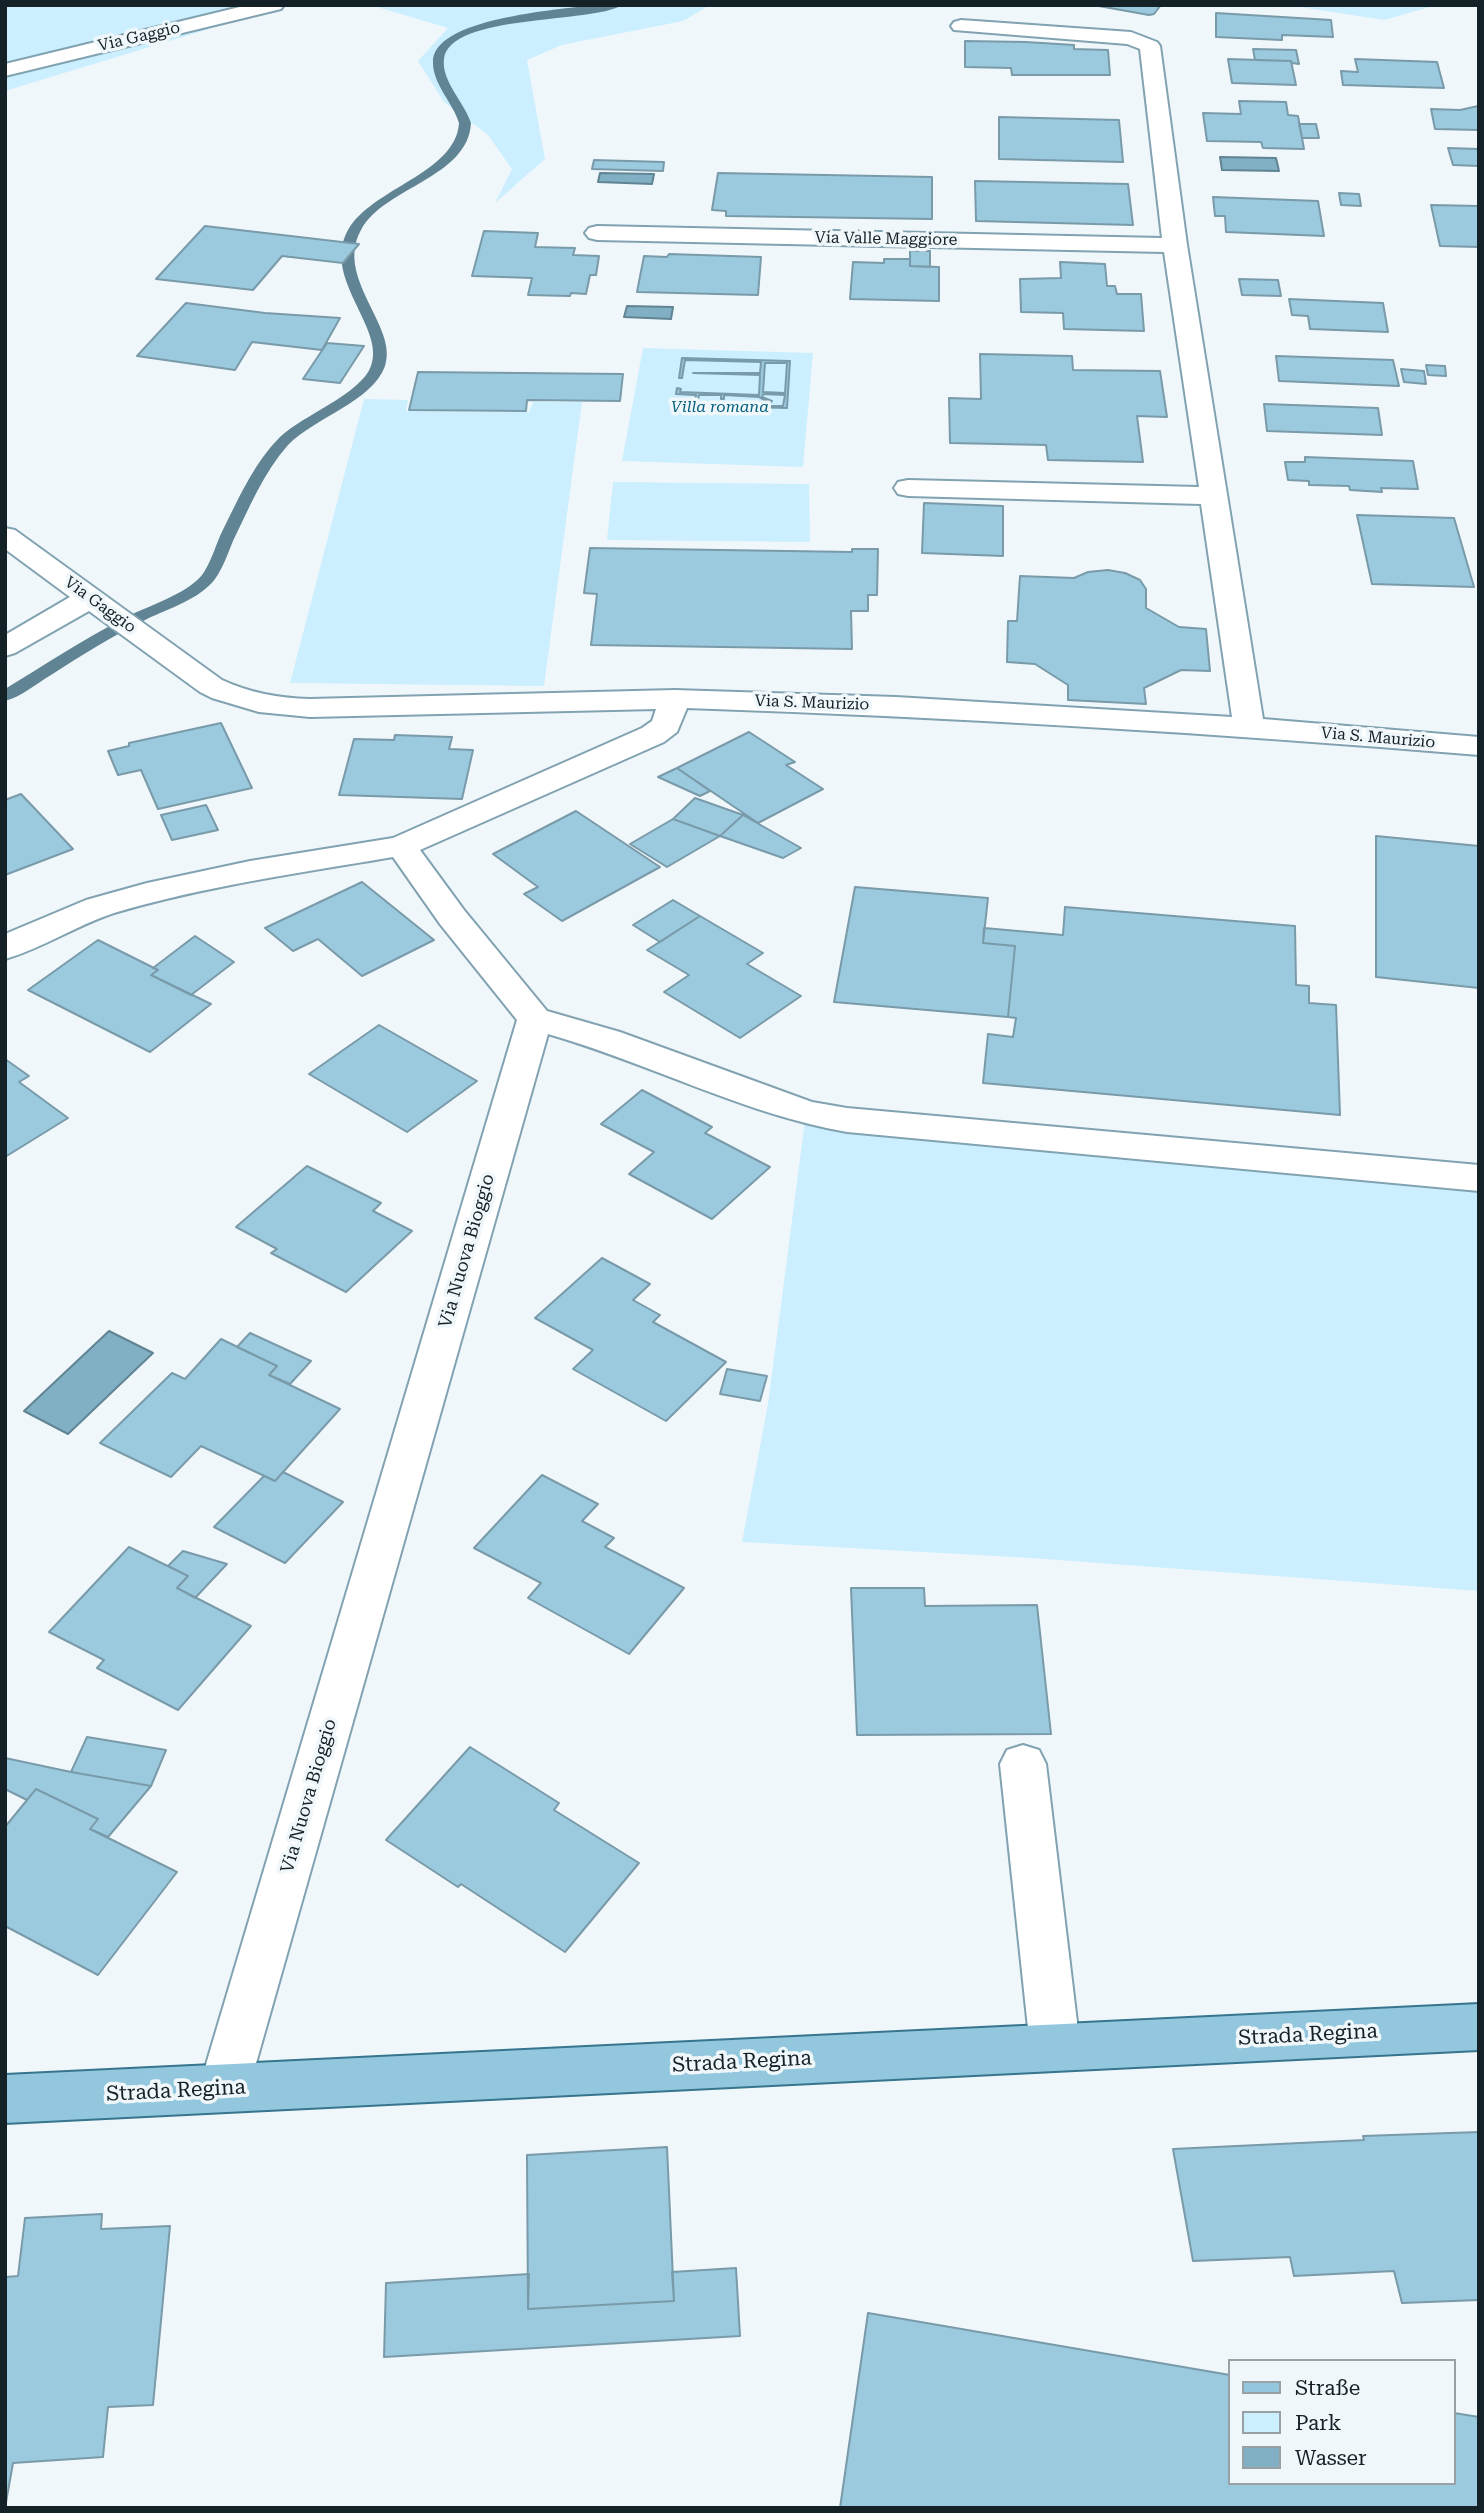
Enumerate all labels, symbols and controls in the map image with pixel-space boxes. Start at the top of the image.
street label: Via Gaggio [96,18,182,56]
street label: Via Valle Maggiore [814,228,958,250]
park label: Villa romana [671,397,769,417]
street label: Via Gaggio [61,573,139,637]
street label: Via S. Maurizio [754,691,870,715]
street label: Via S. Maurizio [1320,723,1436,753]
street label: Via Nuova Bioggio [435,1171,499,1331]
street label: Via Nuova Bioggio [277,1716,341,1876]
street label: Strada Regina [1238,2019,1378,2051]
street label: Strada Regina [672,2046,812,2078]
street label: Strada Regina [106,2075,246,2107]
legend [1228,2359,1456,2485]
text: Straße [1295,2376,1360,2400]
text: Park [1295,2411,1341,2435]
text: Wasser [1295,2446,1367,2470]

